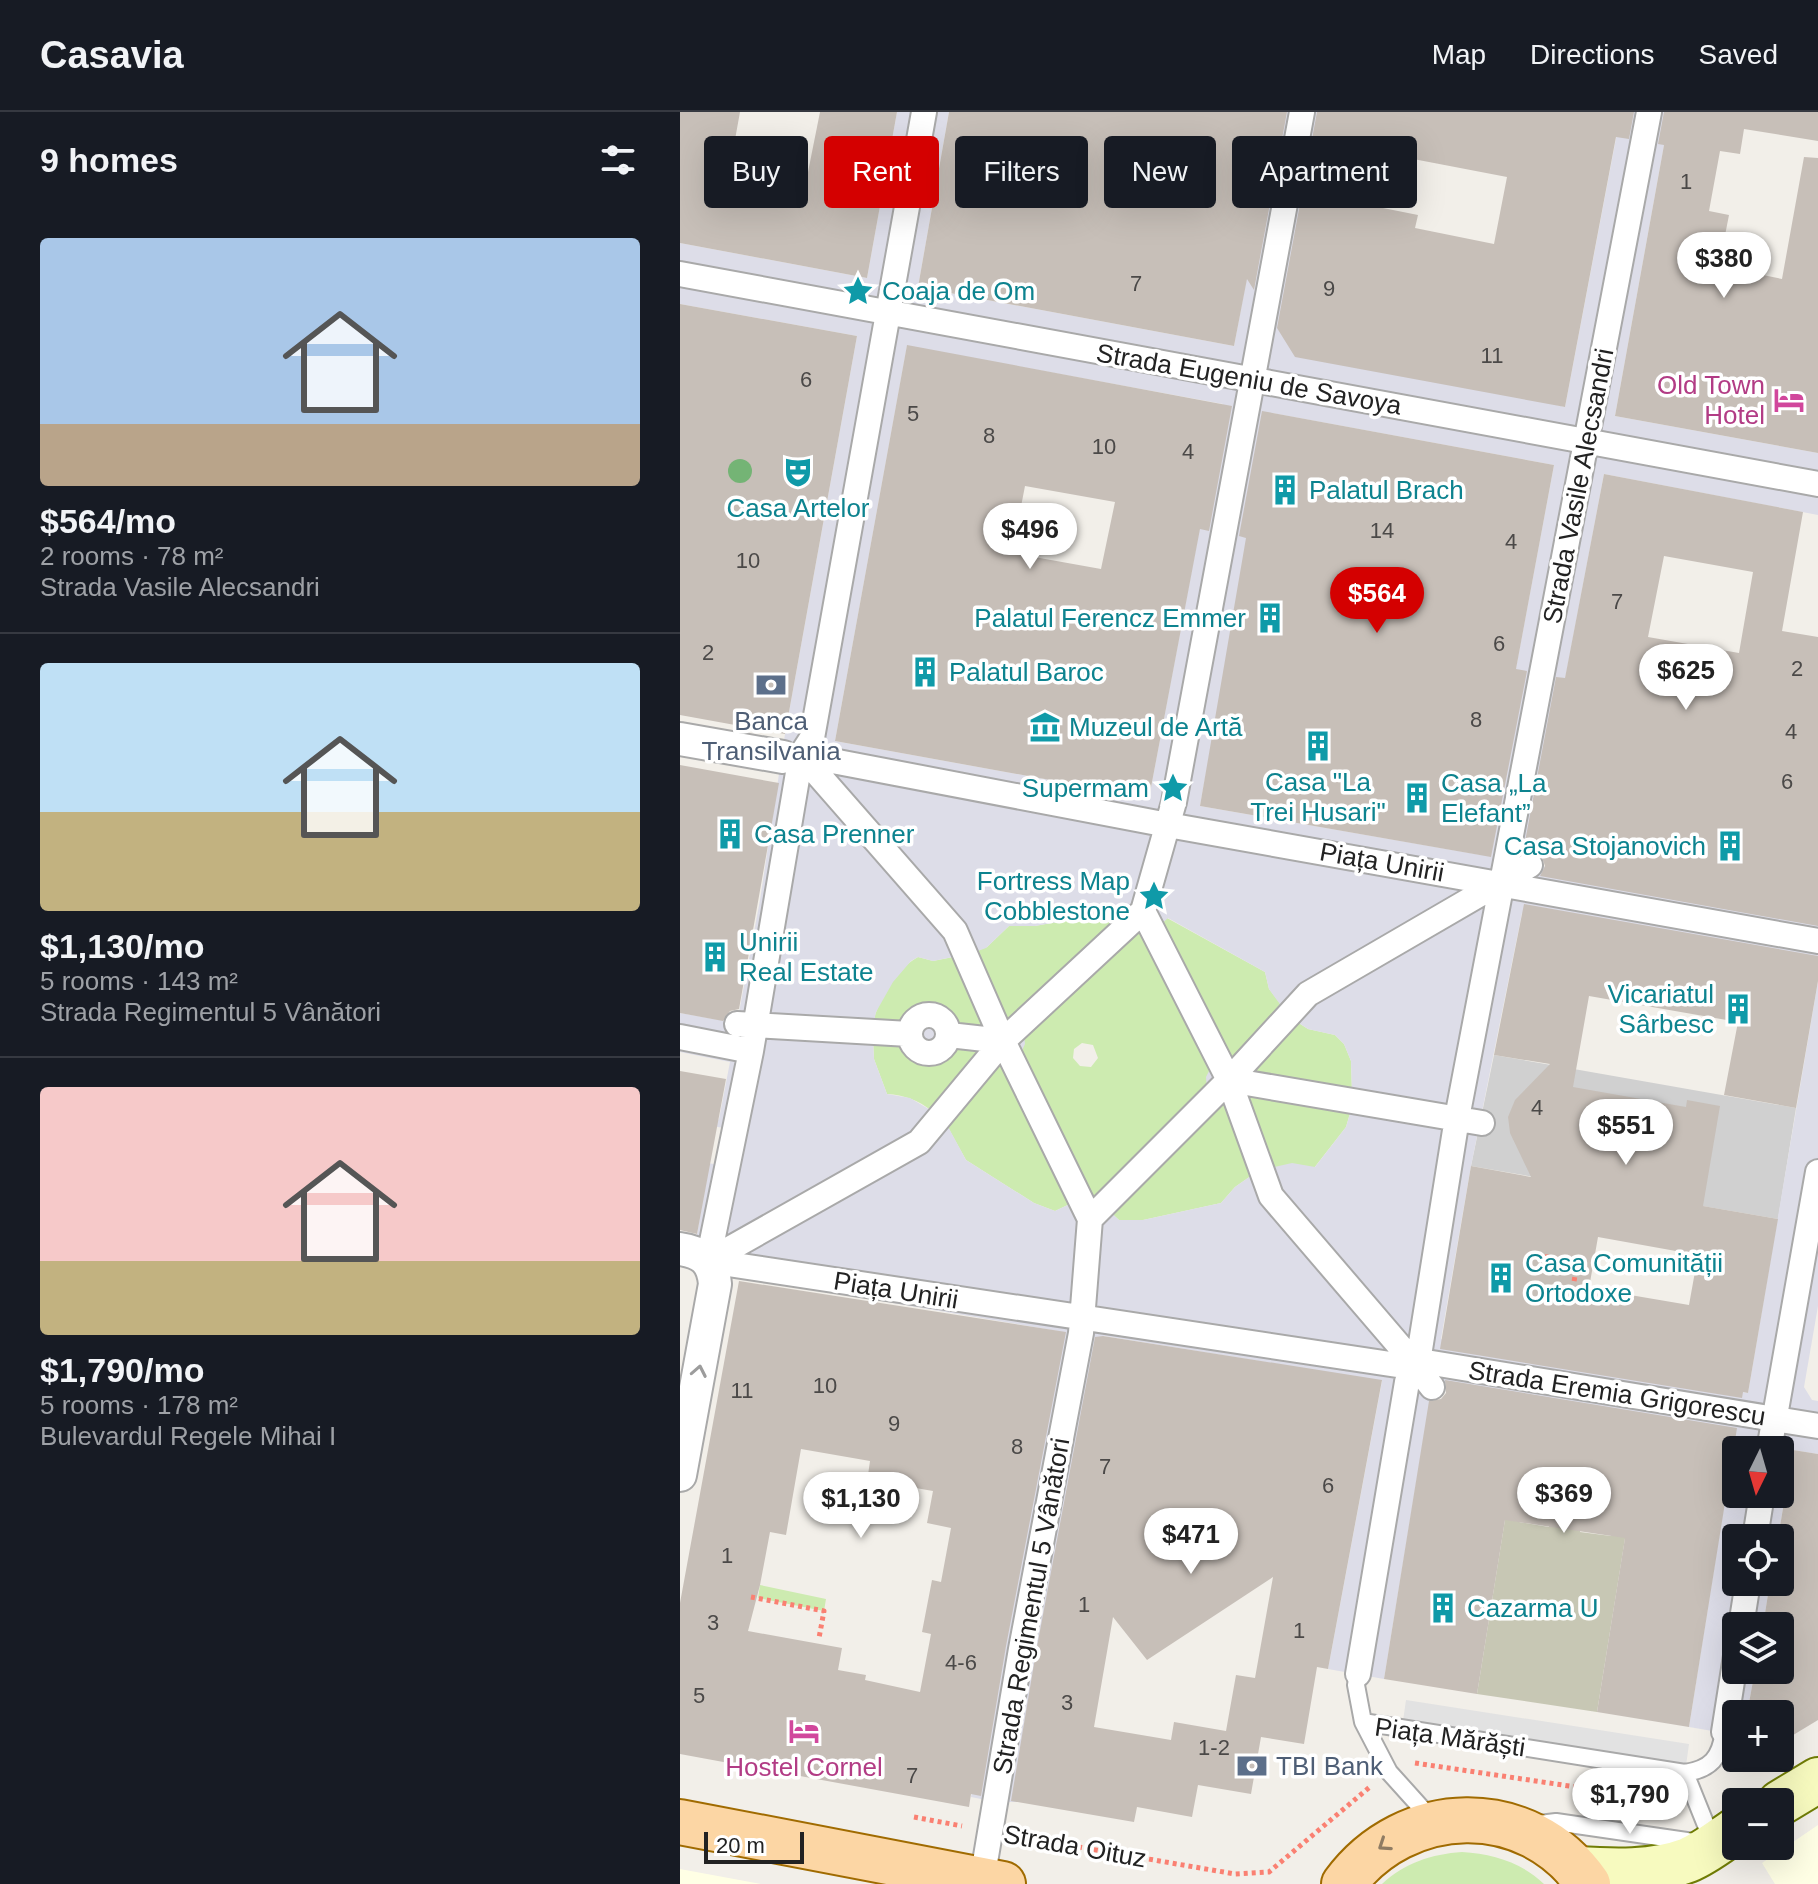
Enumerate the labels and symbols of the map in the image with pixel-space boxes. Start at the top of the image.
house number: 1 [1680,169,1692,194]
pin: $380 [1677,232,1771,300]
house number: 7 [1130,271,1142,296]
place icon: Coaja de Om [841,274,875,308]
place label: Coaja de Om [882,276,1035,306]
house number: 9 [1323,276,1335,301]
street label: Strada Eugeniu de Savoya [1094,337,1404,421]
house number: 11 [1481,343,1503,368]
street label: Strada Vasile Alecsandri [1537,346,1619,626]
house number: 6 [800,367,812,392]
place label: Old Town Hotel [1657,370,1765,430]
hotel icon: Old Town Hotel [1772,383,1806,417]
house number: 5 [907,401,919,426]
house number: 8 [983,423,995,448]
house number: 10 [1092,434,1116,459]
house number: 4 [1182,439,1194,464]
theatre icon: Casa Artelor [781,455,815,489]
building icon: Palatul Brach [1268,473,1302,507]
place label: Palatul Brach [1309,475,1464,505]
place label: Casa Artelor [726,493,870,523]
pin: $496 [983,503,1077,571]
house number: 14 [1370,518,1394,543]
house number: 4 [1505,529,1517,554]
house number: 10 [736,548,760,573]
pin: $564 [1330,567,1424,635]
house number: 7 [1611,589,1623,614]
building icon: Palatul Ferencz Emmer [1253,601,1287,635]
place label: Palatul Ferencz Emmer [974,603,1246,633]
house number: 6 [1493,631,1505,656]
house number: 2 [702,640,714,665]
pin: $625 [1639,644,1733,712]
building icon: Palatul Baroc [908,655,942,689]
house number: 2 [1791,656,1803,681]
place label: Palatul Baroc [949,657,1104,687]
bank icon: Banca Transilvania [754,668,788,702]
place label: Banca Transilvania [701,706,841,766]
house number: 8 [1470,707,1482,732]
museum icon: Muzeul de Artă [1028,710,1062,744]
place label: Muzeul de Artă [1069,712,1243,742]
house number: 4 [1785,719,1797,744]
building icon: Casa "La Trei Husari" [1301,729,1335,763]
place label: Casa "La Trei Husari" [1250,767,1386,827]
place label: Casa „La Elefant” [1441,768,1547,828]
house number: 6 [1781,769,1793,794]
place icon: Supermam [1156,771,1190,805]
place label: Supermam [1022,773,1149,803]
building icon: Casa „La Elefant” [1400,781,1434,815]
building icon: Casa Prenner [713,817,747,851]
place label: Casa Prenner [754,819,915,849]
building icon: Casa Stojanovich [1713,829,1747,863]
place label: Casa Stojanovich [1504,831,1706,861]
street label: Piața Unirii [1317,836,1447,888]
place label: Fortress Map Cobblestone [977,866,1130,926]
place icon: Fortress Map Cobblestone [1137,879,1171,913]
place label: Unirii Real Estate [739,927,873,987]
building icon: Unirii Real Estate [698,940,732,974]
place label: Vicariatul Sârbesc [1608,979,1714,1039]
building icon: Vicariatul Sârbesc [1721,992,1755,1026]
house number: 4 [1531,1095,1543,1120]
pin: $551 [1579,1099,1673,1167]
place label: Casa Comunității Ortodoxe [1525,1248,1723,1308]
building icon: Casa Comunității Ortodoxe [1484,1261,1518,1295]
street label: Piața Unirii [832,1265,960,1315]
street label: Strada Eremia Grigorescu [1466,1355,1768,1431]
one-way arrow [690,1364,707,1378]
house number: 10 [813,1373,837,1398]
house number: 11 [731,1378,753,1403]
house number: 9 [888,1411,900,1436]
house number: 8 [1011,1434,1023,1459]
street label: Strada Regimentul 5 Vânători [987,1435,1075,1777]
north arrow [1722,1436,1794,1508]
house number: 7 [1099,1454,1111,1479]
pin: $369 [1517,1467,1611,1535]
pin: $1,130 [796,1472,926,1540]
house number: 6 [1322,1473,1334,1498]
pin: $471 [1144,1508,1238,1576]
house number: 1 [721,1543,733,1568]
building icon: Cazarma U [1426,1591,1460,1625]
house number: 1 [1078,1592,1090,1617]
place label: Cazarma U [1467,1593,1598,1623]
house number: 3 [707,1610,719,1635]
house number: 1 [1293,1618,1305,1643]
house number: 4-6 [945,1650,977,1675]
house number: 5 [693,1683,705,1708]
house number: 3 [1061,1690,1073,1715]
street label: Piața Mărăști [1373,1712,1527,1762]
hotel icon: Hostel Cornel [787,1714,821,1748]
house number: 1-2 [1198,1735,1230,1760]
bank icon: TBI Bank [1235,1749,1269,1783]
place label: TBI Bank [1276,1751,1384,1781]
place label: Hostel Cornel [725,1752,883,1782]
house number: 7 [906,1763,918,1788]
pin: $1,790 [1565,1768,1695,1836]
street label: Strada Oituz [1001,1819,1149,1873]
scale bar [704,1828,804,1864]
one-way arrow [1378,1836,1393,1851]

